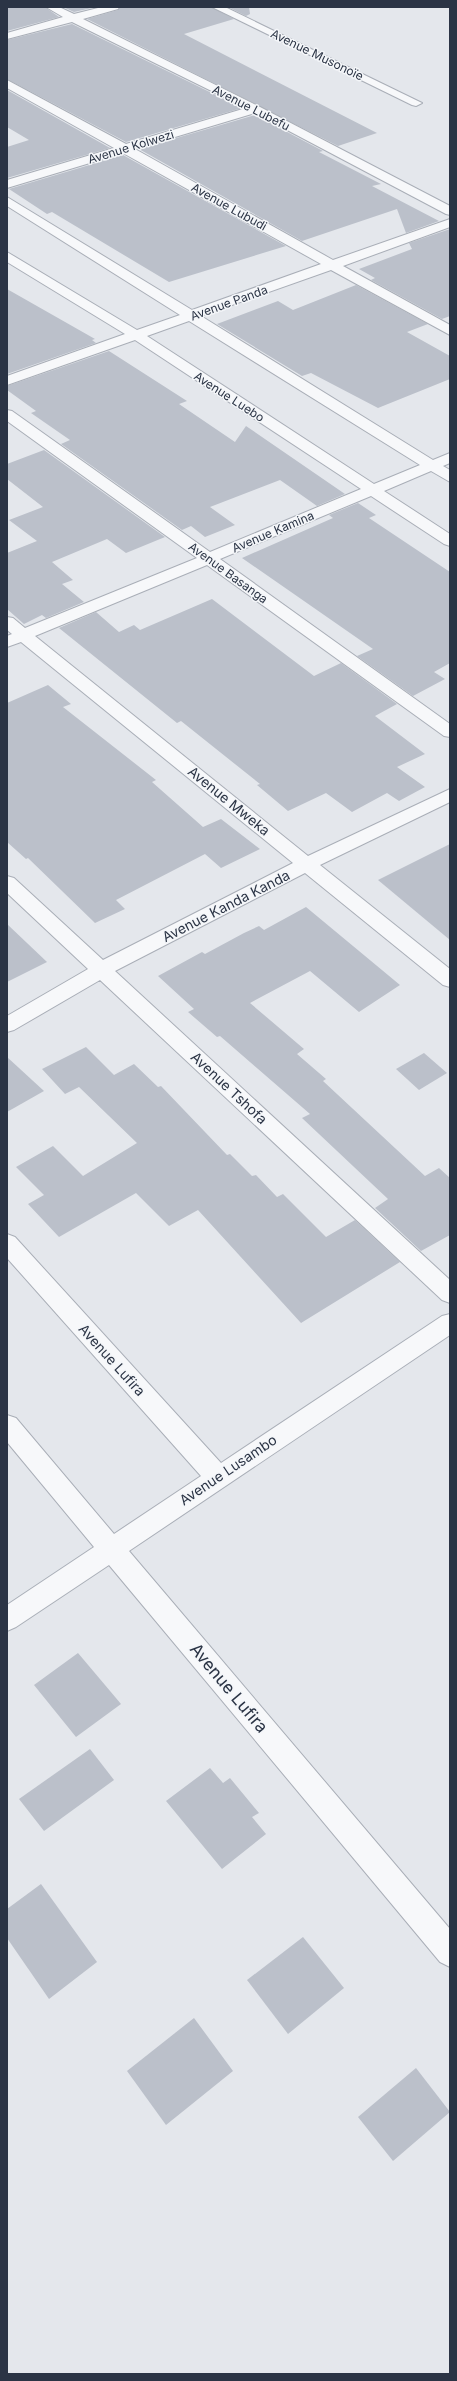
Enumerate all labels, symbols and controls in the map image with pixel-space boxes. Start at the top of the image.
street label: Avenue Musonoïe [268,26,366,83]
street label: Avenue Lubefu [210,82,293,134]
street label: Avenue Kolwezi [86,126,176,167]
street label: Avenue Lubudi [189,180,270,234]
street label: Avenue Panda [188,282,270,323]
street label: Avenue Luebo [191,368,267,425]
street label: Avenue Kamina [230,508,316,556]
street label: Avenue Basanga [186,539,271,606]
street label: Avenue Mweka [185,762,274,839]
street label: Avenue Kanda Kanda [159,866,292,945]
street label: Avenue Tshofa [188,1048,271,1127]
street label: Avenue Lufira [76,1320,149,1399]
street label: Avenue Lusambo [176,1431,280,1508]
street label: Avenue Lufira [186,1639,272,1737]

